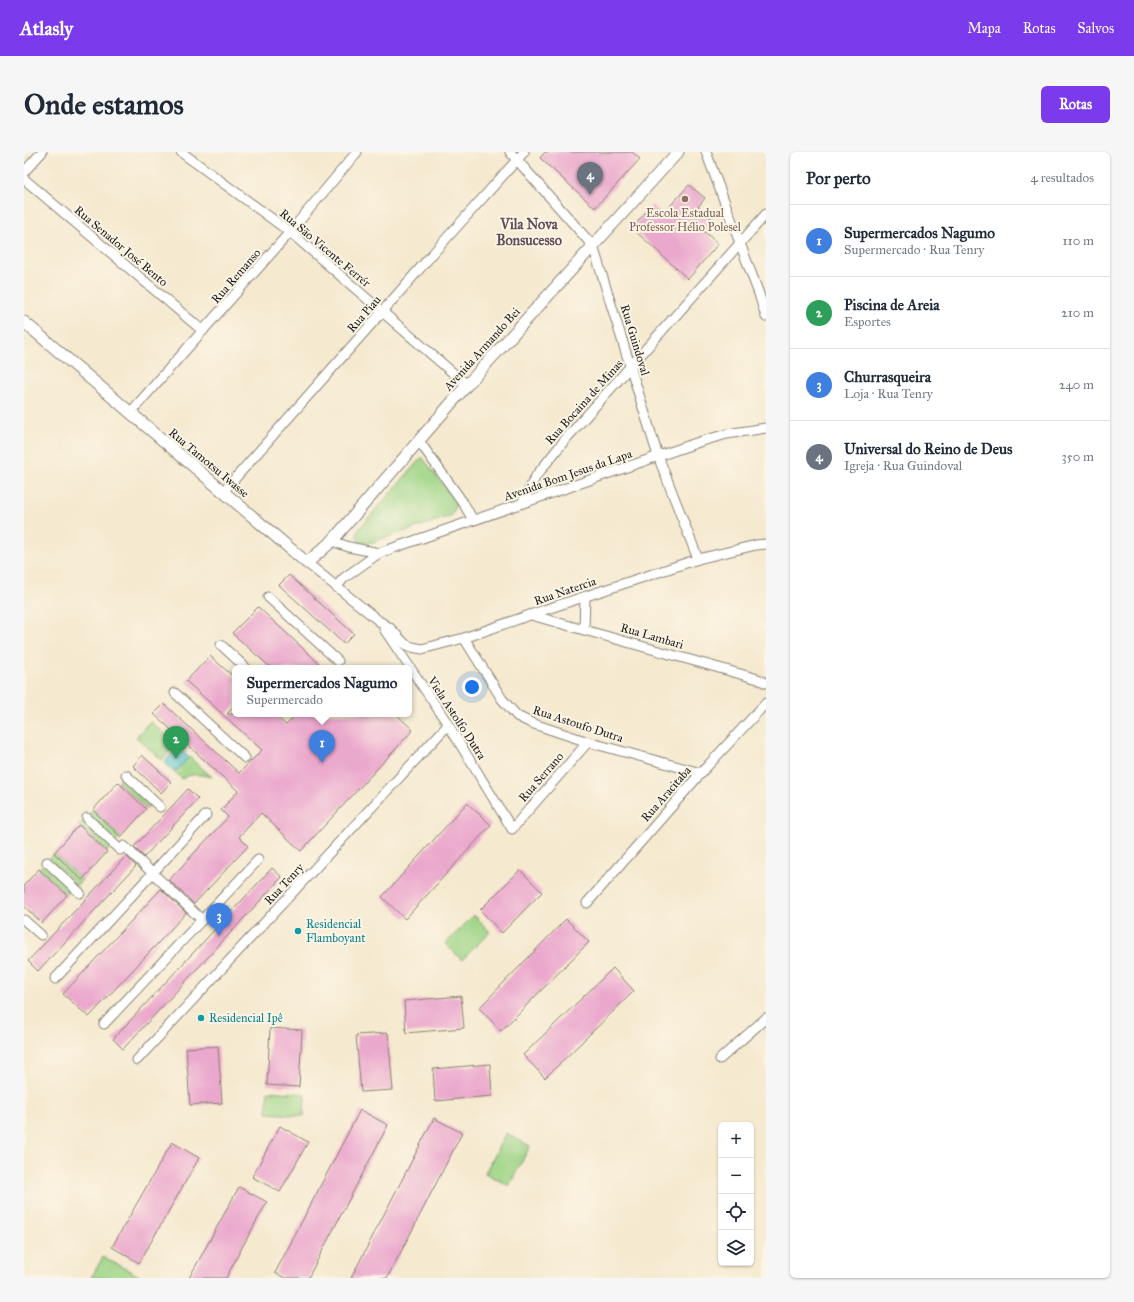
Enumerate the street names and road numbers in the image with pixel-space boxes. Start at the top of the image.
street label: Rua Senador José Bento [71,203,171,290]
street label: Rua São Vicente Ferrér [277,206,374,290]
street label: Rua Remanso [208,246,264,306]
street label: Rua Piau [344,292,384,335]
street label: Rua Guindoval [618,303,653,378]
street label: Avenida Armando Bei [440,304,523,394]
street label: Rua Bocaina de Minas [542,357,626,447]
street label: Rua Tamotsu Iwasse [166,425,252,501]
street label: Avenida Bom Jesus da Lapa [501,446,635,505]
street label: Rua Natercia [532,574,599,608]
street label: Rua Lambari [619,620,686,652]
street label: Viela Astolfo Dutra [424,673,489,763]
street label: Rua Astoufo Dutra [531,703,626,745]
street label: Rua Serrano [516,749,566,805]
street label: Rua Aracitaba [638,763,694,824]
street label: Rua Tenry [261,860,307,908]

